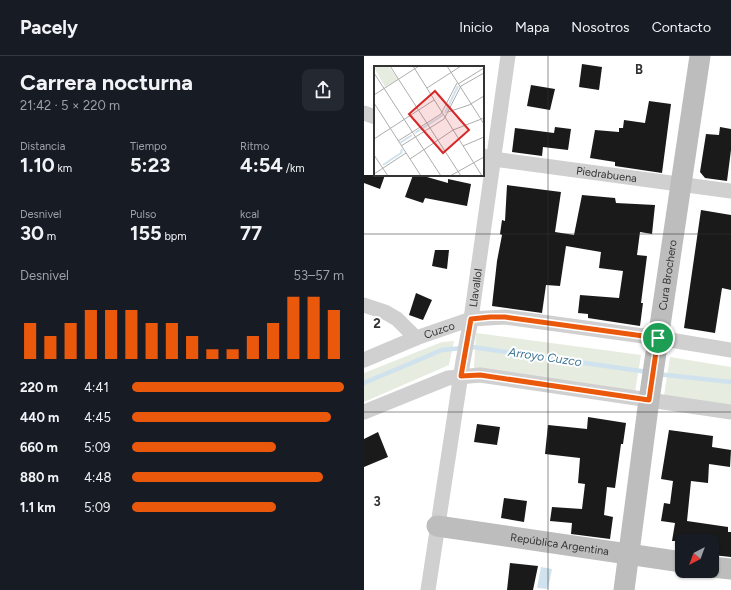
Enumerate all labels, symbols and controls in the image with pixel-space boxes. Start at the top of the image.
text: Pacely [20,16,78,39]
text: Inicio [459,19,493,36]
text: Mapa [515,19,549,36]
text: Nosotros [571,19,630,36]
text: Contacto [652,19,711,36]
text: B [635,62,643,77]
inset map [374,66,484,176]
text: Carrera nocturna [20,69,193,96]
button: share [302,69,344,111]
text: 21:42 · 5 × 220 m [20,98,120,113]
text: Distancia [20,140,65,153]
text: Tiempo [130,140,167,153]
text: Ritmo [240,140,269,153]
text: 1.10 [20,153,55,177]
text: 5:23 [130,153,170,177]
text: 4:54 [240,153,283,177]
text: km [55,162,72,175]
text: /km [283,162,305,175]
street label: Piedrabuena [575,164,638,185]
text: Desnivel [20,208,61,221]
text: Pulso [130,208,156,221]
text: kcal [240,208,259,221]
text: 30 [20,221,44,245]
text: 155 [130,221,162,245]
text: 77 [240,221,262,245]
text: m [44,230,56,243]
text: bpm [162,230,187,243]
street label: Cura Brochero [656,239,680,311]
text: Desnivel [20,268,69,283]
text: 53–57 m [294,268,344,283]
street label: Llavallol [467,268,485,308]
text: 2 [373,316,381,331]
street label: Cuzco [422,319,457,342]
pin [641,321,675,355]
icon: arrive [647,327,669,349]
water label: Arroyo Cuzco [506,345,583,369]
text: 220 m [20,380,58,395]
text: 4:41 [84,380,109,395]
text: 440 m [20,410,59,425]
text: 4:45 [84,410,111,425]
text: 660 m [20,440,58,455]
text: 5:09 [84,440,110,455]
text: 880 m [20,470,59,485]
text: 4:48 [84,470,111,485]
text: 3 [373,494,381,509]
text: 1.1 km [20,500,56,515]
text: 5:09 [84,500,110,515]
street label: República Argentina [509,531,610,558]
north arrow [675,534,719,578]
map controls [675,534,719,578]

